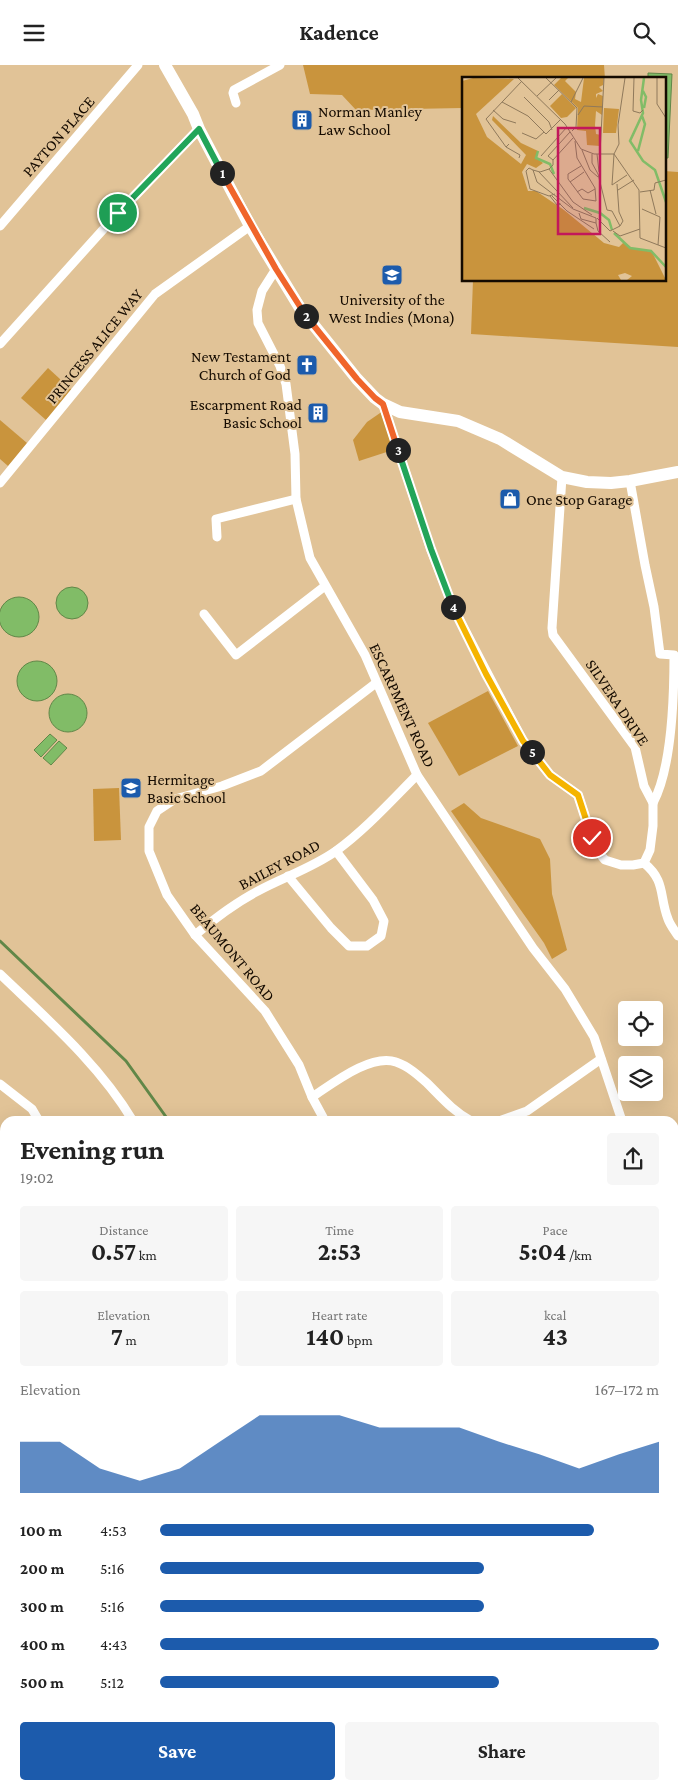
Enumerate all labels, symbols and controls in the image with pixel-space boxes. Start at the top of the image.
icon: menu [20,19,48,47]
icon: search [630,19,658,47]
text: Kadence [299,20,379,45]
inset map [462,77,666,281]
street label: PAYTON PLACE [19,93,98,180]
place label: Norman Manley Law School [318,103,422,138]
building icon: Norman Manley Law School [290,108,314,132]
pin: 1 [210,161,234,185]
text: 1 [220,165,225,181]
pin [97,192,139,234]
icon: arrive [104,199,132,227]
school or university icon: University of the West Indies (Mona) [380,263,404,287]
street label: PRINCESS ALICE WAY [43,285,146,407]
place label: University of the West Indies (Mona) [329,291,455,327]
pin: 2 [294,303,318,329]
text: 2 [303,308,310,324]
place label: New Testament Church of God [191,348,292,383]
church icon: New Testament Church of God [295,353,319,377]
place label: Escarpment Road Basic School [190,396,303,431]
building icon: Escarpment Road Basic School [306,401,330,425]
pin: 3 [386,437,410,463]
text: 3 [395,442,402,458]
shop icon: One Stop Garage [498,487,522,511]
place label: One Stop Garage [526,491,632,509]
pin: 4 [440,595,466,619]
text: 4 [450,599,457,615]
street label: ESCARPMENT ROAD [366,641,439,770]
street label: SILVERA DRIVE [583,656,653,749]
pin: 5 [520,739,544,765]
text: 5 [529,744,536,760]
place label: Hermitage Basic School [147,771,226,806]
school or university icon: Hermitage Basic School [119,776,143,800]
pin [571,817,613,859]
icon: check [578,824,606,852]
street label: BAILEY ROAD [236,836,323,893]
street label: BEAUMONT ROAD [187,900,278,1005]
map controls [618,1001,663,1101]
button: locate [618,1001,663,1046]
button: layers [618,1056,663,1101]
button: share [607,1133,659,1185]
text: Evening run [20,1134,164,1165]
text: 19:02 [20,1169,54,1186]
text: Distance [99,1222,148,1238]
text: Time [325,1222,354,1238]
text: Pace [543,1222,568,1238]
text: 0.57 [91,1238,136,1265]
text: 2:53 [318,1238,361,1265]
text: 5:04 [518,1238,566,1265]
text: km [136,1247,157,1263]
text: /km [566,1247,592,1263]
text: Elevation [97,1307,150,1323]
text: Heart rate [312,1307,367,1323]
text: kcal [544,1307,566,1323]
text: 7 [111,1323,123,1350]
text: 140 [306,1323,344,1350]
text: 43 [542,1323,568,1350]
text: m [123,1332,137,1348]
text: bpm [344,1332,373,1348]
text: Elevation [20,1381,81,1398]
text: 167–172 m [595,1381,659,1398]
text: 100 m [20,1522,62,1539]
text: 4:53 [100,1522,127,1539]
text: 200 m [20,1560,64,1577]
text: 5:16 [100,1560,125,1577]
text: 300 m [20,1598,64,1615]
text: 5:16 [100,1598,125,1615]
text: 400 m [20,1636,65,1653]
text: 4:43 [100,1636,127,1653]
text: 500 m [20,1674,64,1691]
text: 5:12 [100,1674,124,1691]
button: Save [20,1722,335,1780]
button: Share [345,1722,659,1780]

